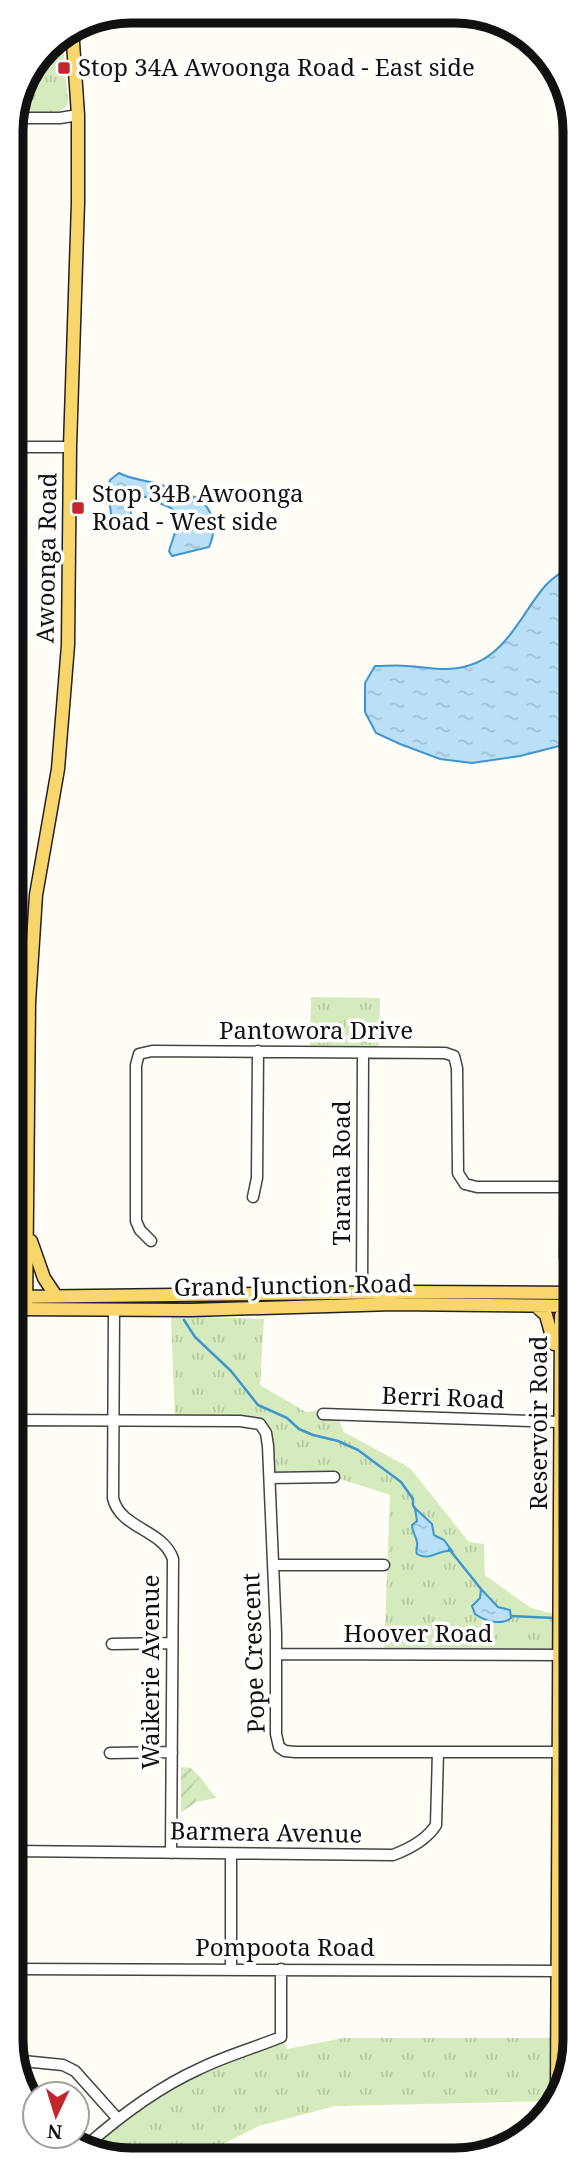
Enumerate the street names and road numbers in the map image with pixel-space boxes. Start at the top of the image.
street label: Awoonga Road [28,472,63,644]
street label: Pantowora Drive [219,1013,413,1046]
street label: Tarana Road [324,1100,357,1245]
street label: Grand Junction Road [173,1266,413,1303]
street label: Reservoir Road [521,1336,554,1510]
street label: Berri Road [381,1378,505,1415]
street label: Pope Crescent [233,1572,272,1734]
street label: Waikerie Avenue [133,1575,166,1769]
street label: Hoover Road [344,1616,493,1649]
street label: Barmera Avenue [170,1813,362,1850]
street label: Pompoota Road [195,1930,375,1963]

